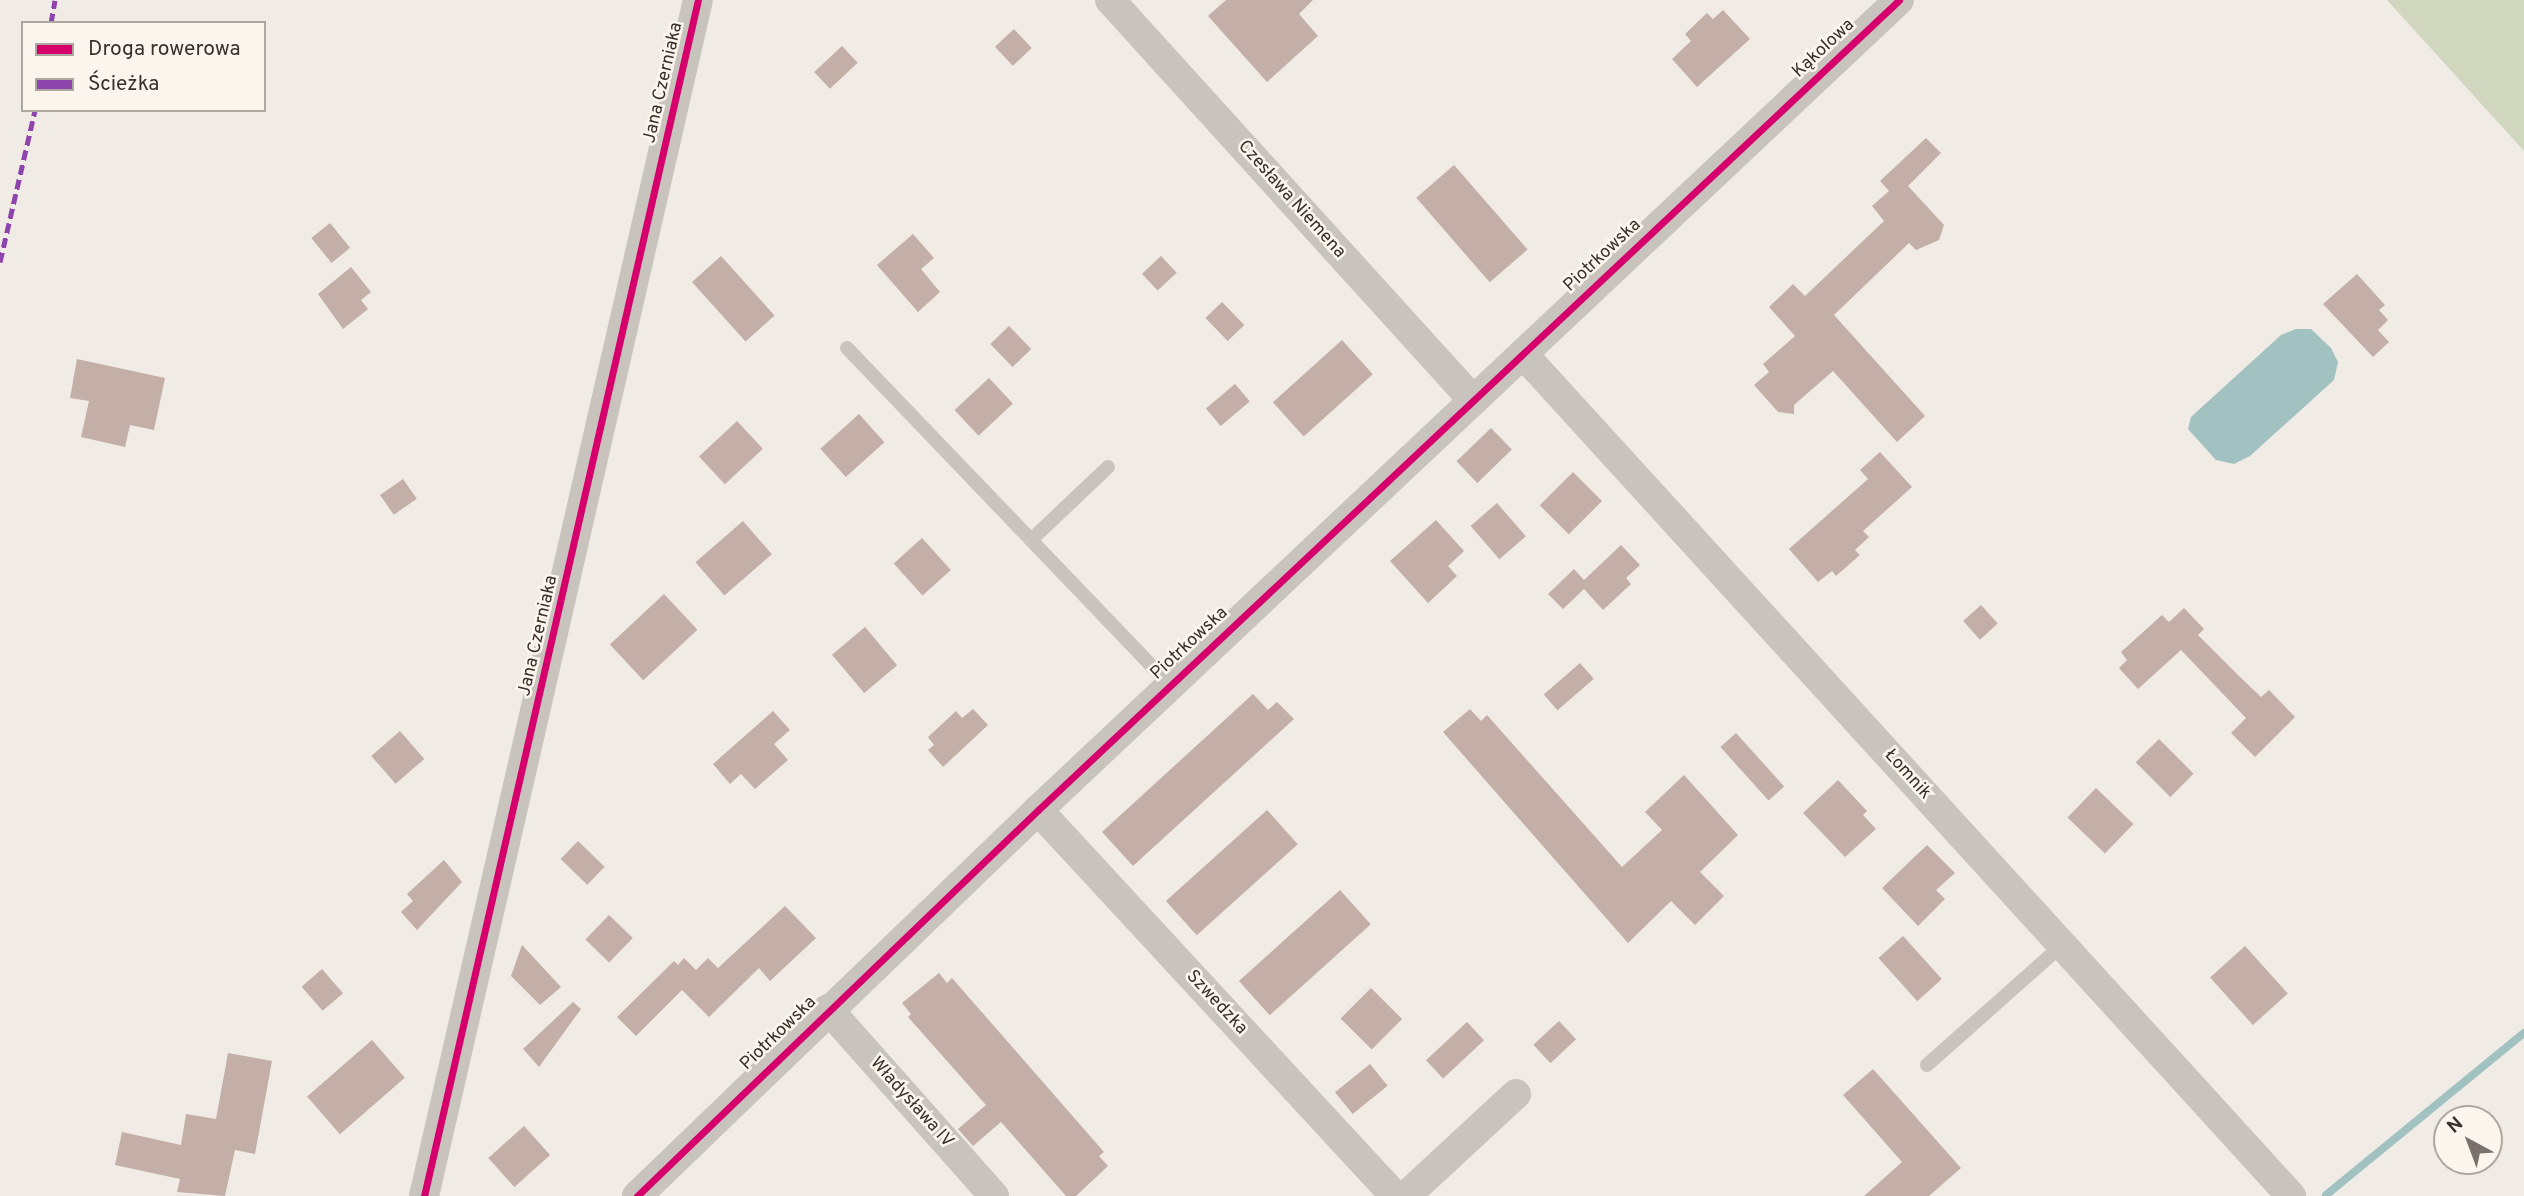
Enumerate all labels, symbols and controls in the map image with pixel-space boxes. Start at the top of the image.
street label: Kąkolowa [1789,15,1859,83]
street label: Jana Czerniaka [640,20,688,146]
legend [21,21,266,112]
text: Droga rowerowa [88,36,241,63]
text: Ścieżka [88,71,159,98]
street label: Czesława Niemena [1232,137,1350,263]
street label: Piotrkowska [1560,215,1646,297]
street label: Jana Czerniaka [515,573,563,699]
street label: Piotrkowska [1147,603,1233,685]
street label: Łomnik [1879,746,1935,804]
street label: Szwedzka [1181,966,1251,1040]
street label: Piotrkowska [736,992,822,1076]
street label: Władysława IV [865,1053,957,1153]
north arrow [2433,1105,2503,1175]
text: N [2443,1112,2469,1139]

